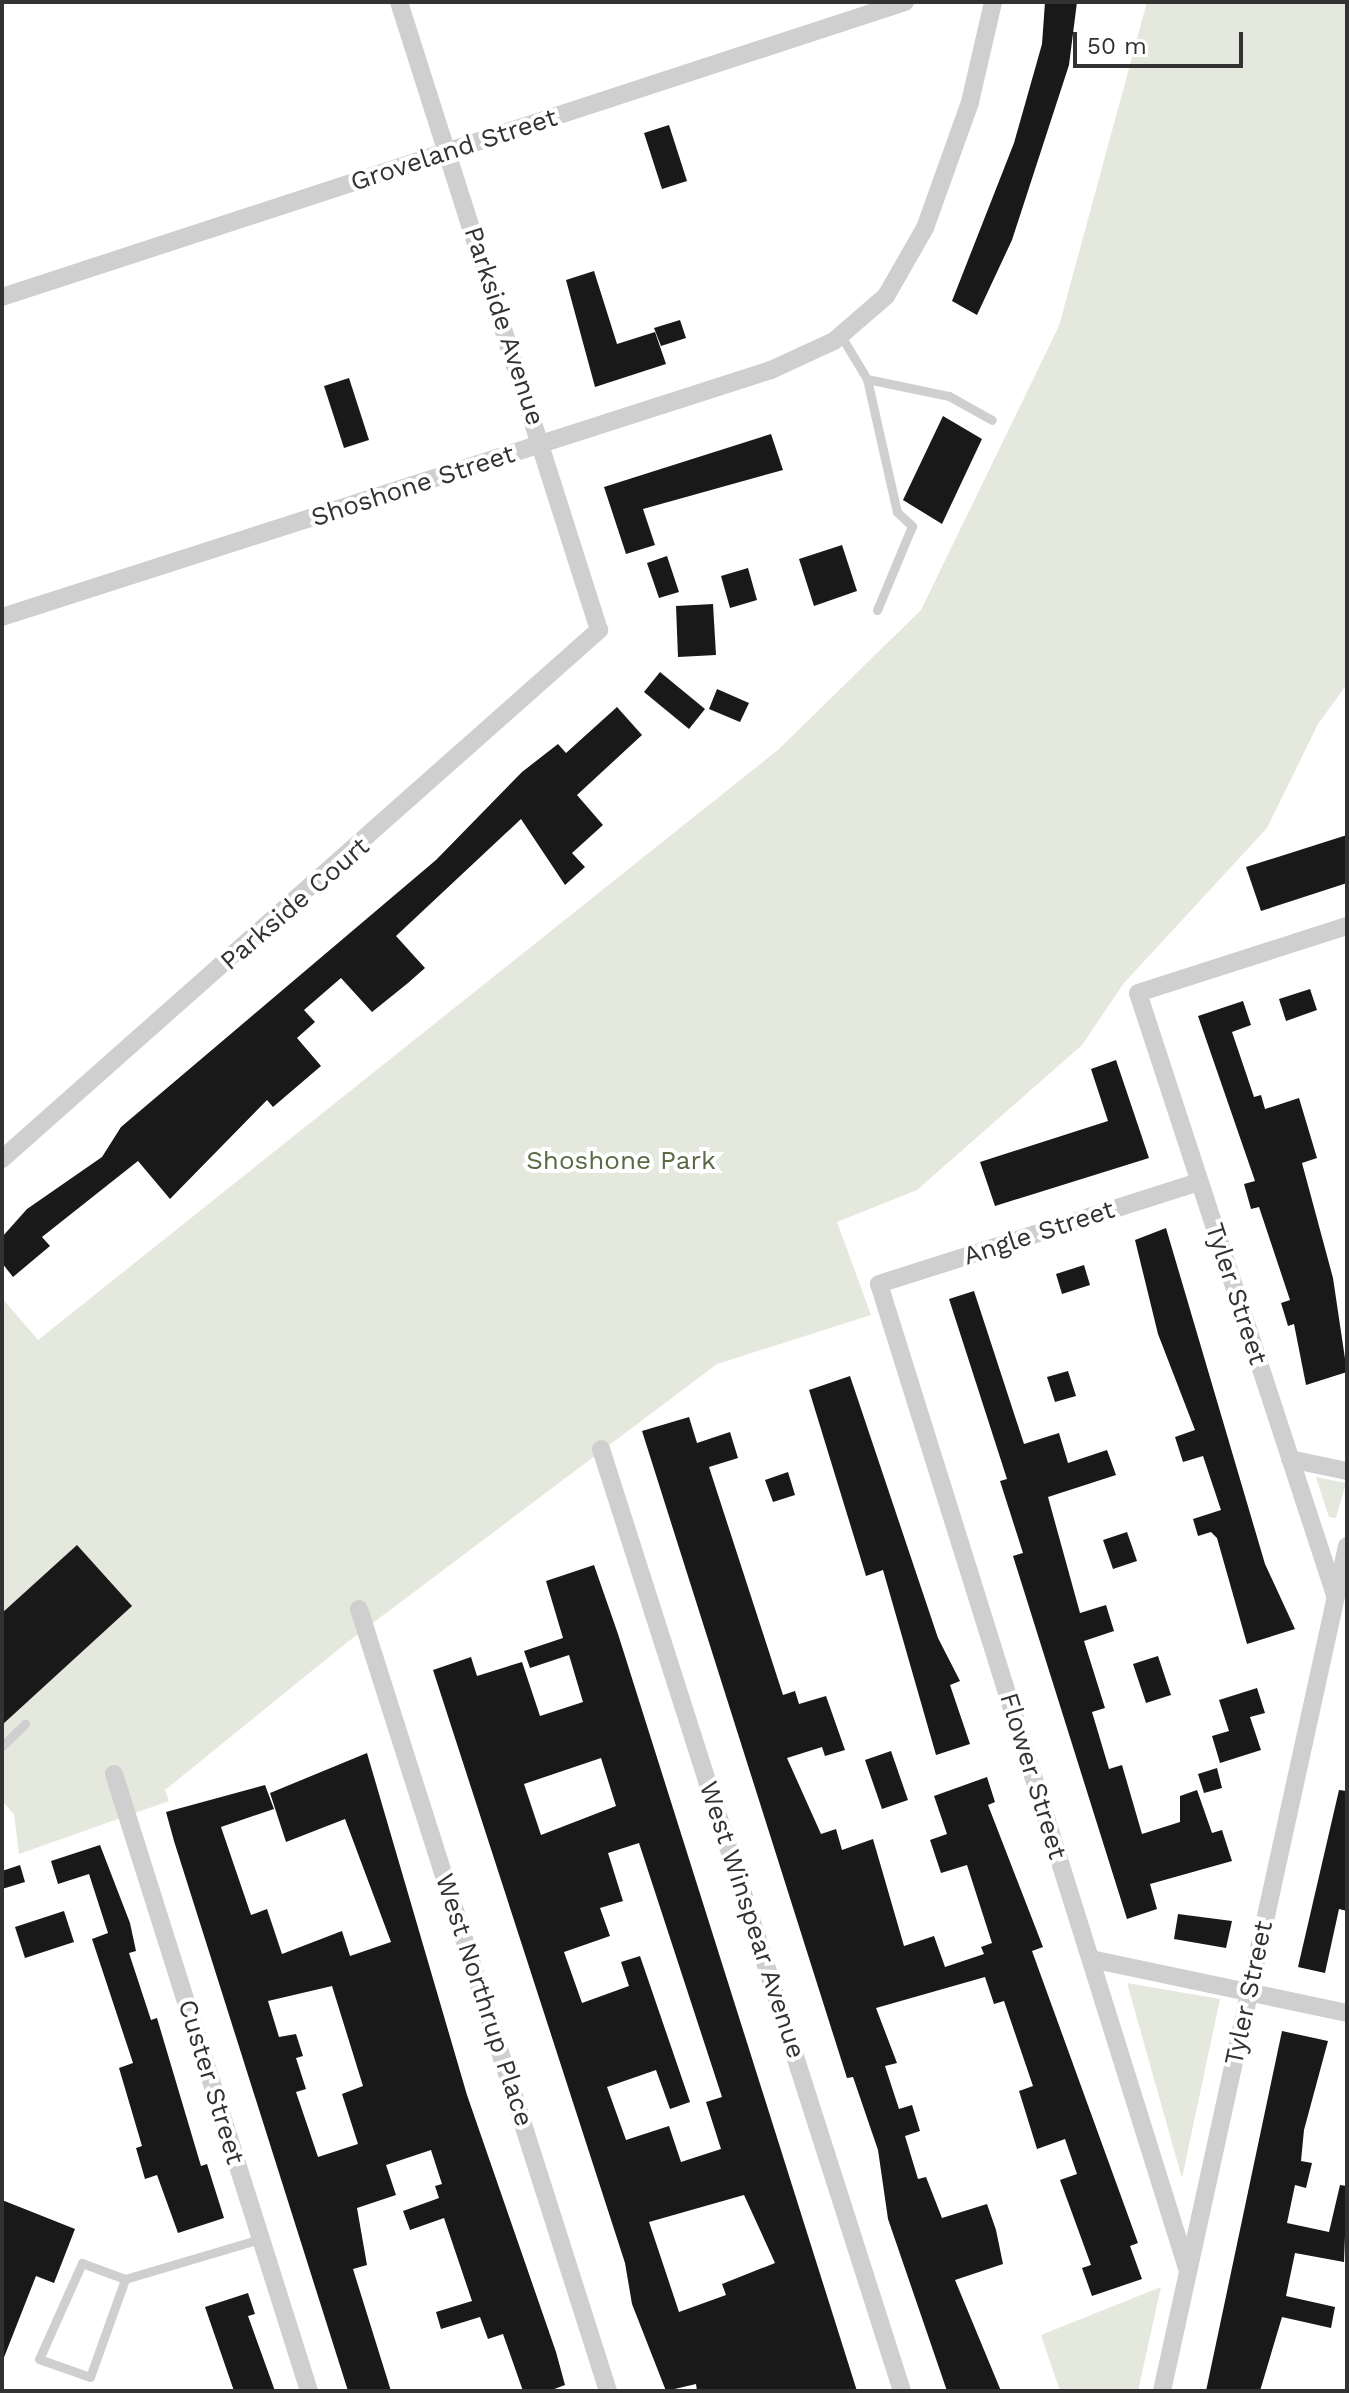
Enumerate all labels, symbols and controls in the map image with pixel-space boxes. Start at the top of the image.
scale bar [1077,16,1247,66]
text: 50 m [1087,32,1147,60]
street label: Groveland Street [347,102,561,198]
street label: Parkside Avenue [457,222,551,430]
street label: Shoshone Street [307,438,519,534]
street label: Parkside Court [214,831,376,977]
park label: Shoshone Park [526,1145,716,1177]
street label: Angle Street [959,1194,1119,1272]
street label: Tyler Street [1198,1219,1274,1369]
street label: Flower Street [993,1689,1073,1863]
street label: West Winspear Avenue [692,1776,812,2064]
street label: West Northrup Place [428,1870,540,2130]
street label: Tyler Street [1218,1918,1280,2068]
street label: Custer Street [171,1996,251,2168]

